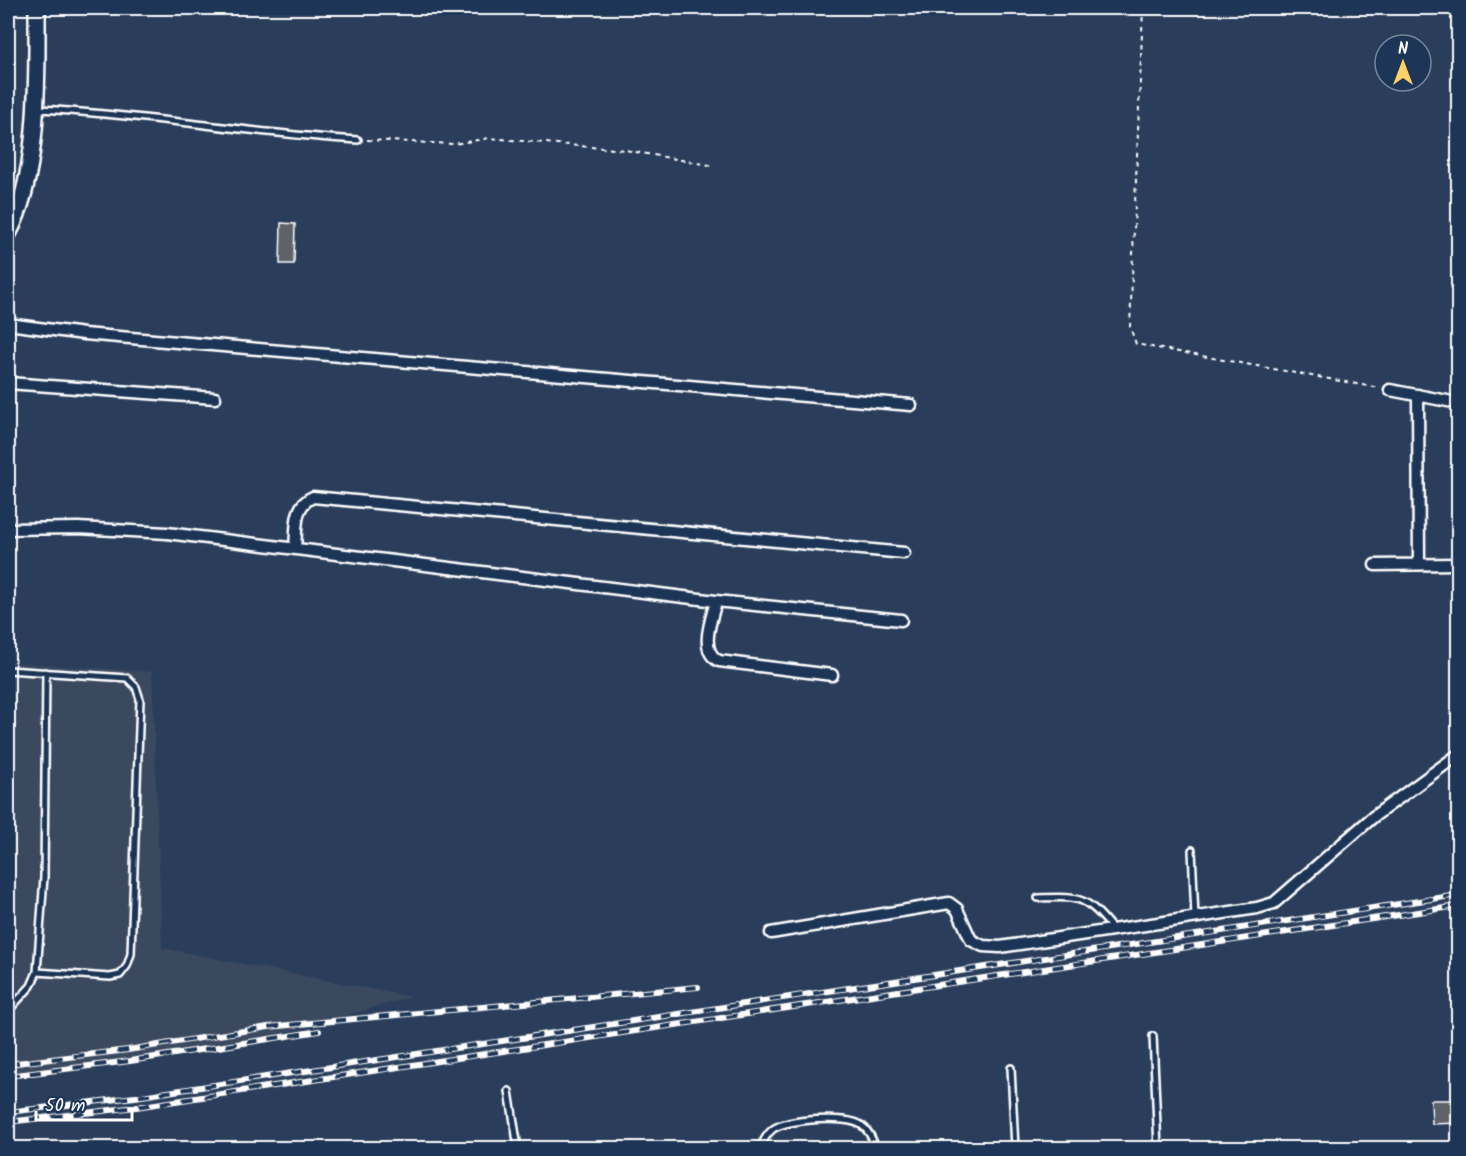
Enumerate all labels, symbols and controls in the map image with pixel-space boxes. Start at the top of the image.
north arrow [1373,33,1433,93]
text: N [1398,37,1408,62]
scale bar [36,1084,132,1122]
text: 50 m [45,1092,85,1121]

